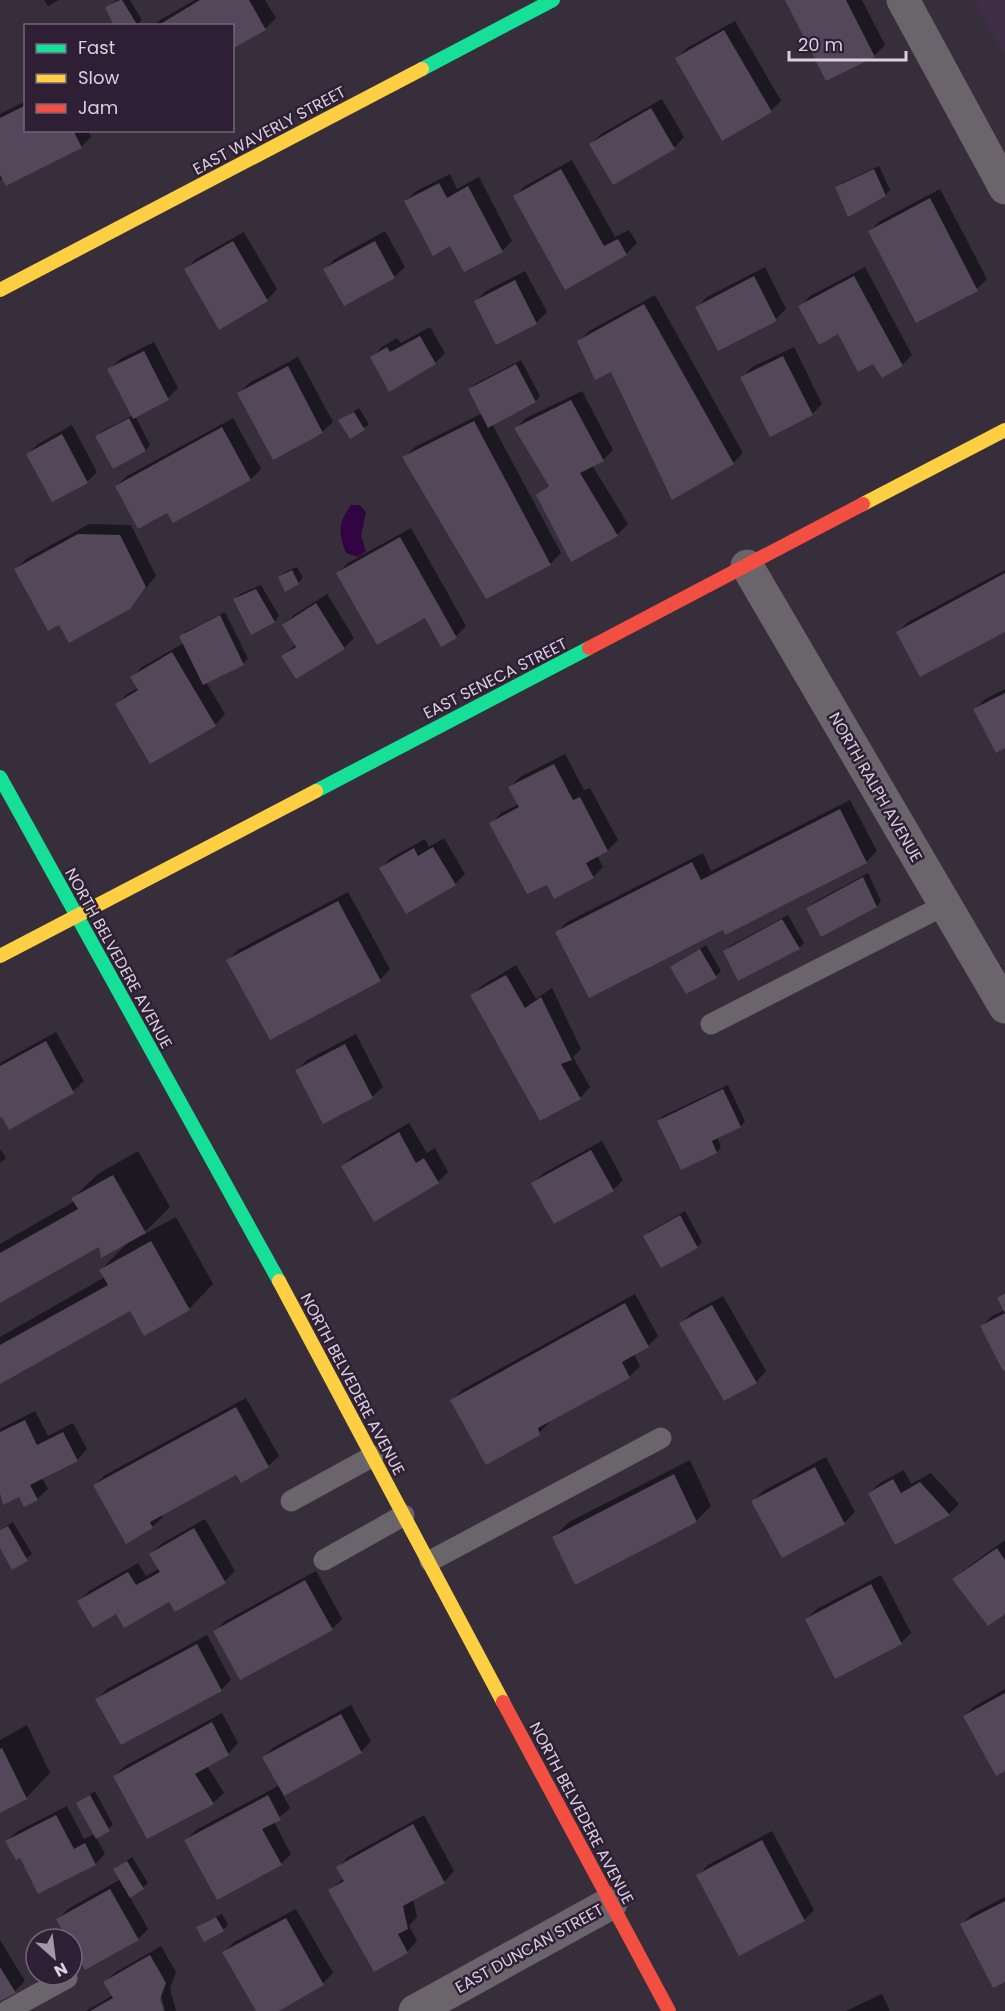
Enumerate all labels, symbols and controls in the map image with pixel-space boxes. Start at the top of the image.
legend [24,24,234,132]
scale bar [789,24,906,62]
text: 20 m [798,32,843,57]
text: Fast [78,35,115,60]
text: Slow [78,65,120,90]
street label: EAST WAVERLY STREET [189,80,350,180]
text: Jam [78,95,118,120]
street label: EAST SENECA STREET [419,632,571,725]
street label: NORTH RALPH AVENUE [823,708,928,866]
street label: NORTH BELVEDERE AVENUE [59,864,178,1053]
street label: NORTH BELVEDERE AVENUE [295,1289,410,1479]
street label: NORTH BELVEDERE AVENUE [524,1718,639,1908]
street label: EAST DUNCAN STREET [451,1898,608,1999]
north arrow [24,1927,84,1987]
text: N [50,1957,72,1983]

